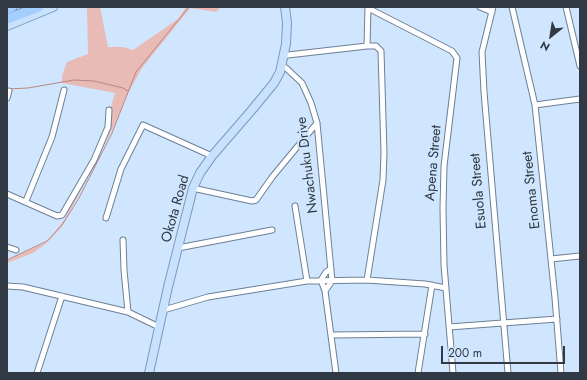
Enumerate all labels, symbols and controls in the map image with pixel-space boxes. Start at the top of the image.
north arrow [531,16,571,56]
text: N [537,37,553,56]
street label: Nwachuku Drive [294,116,322,214]
street label: Apena Street [422,124,446,202]
street label: Enoma Street [520,150,544,230]
street label: Esuola Street [467,152,491,230]
street label: Okota Road [158,173,194,245]
scale bar [443,338,567,364]
text: 200 m [448,344,482,362]

